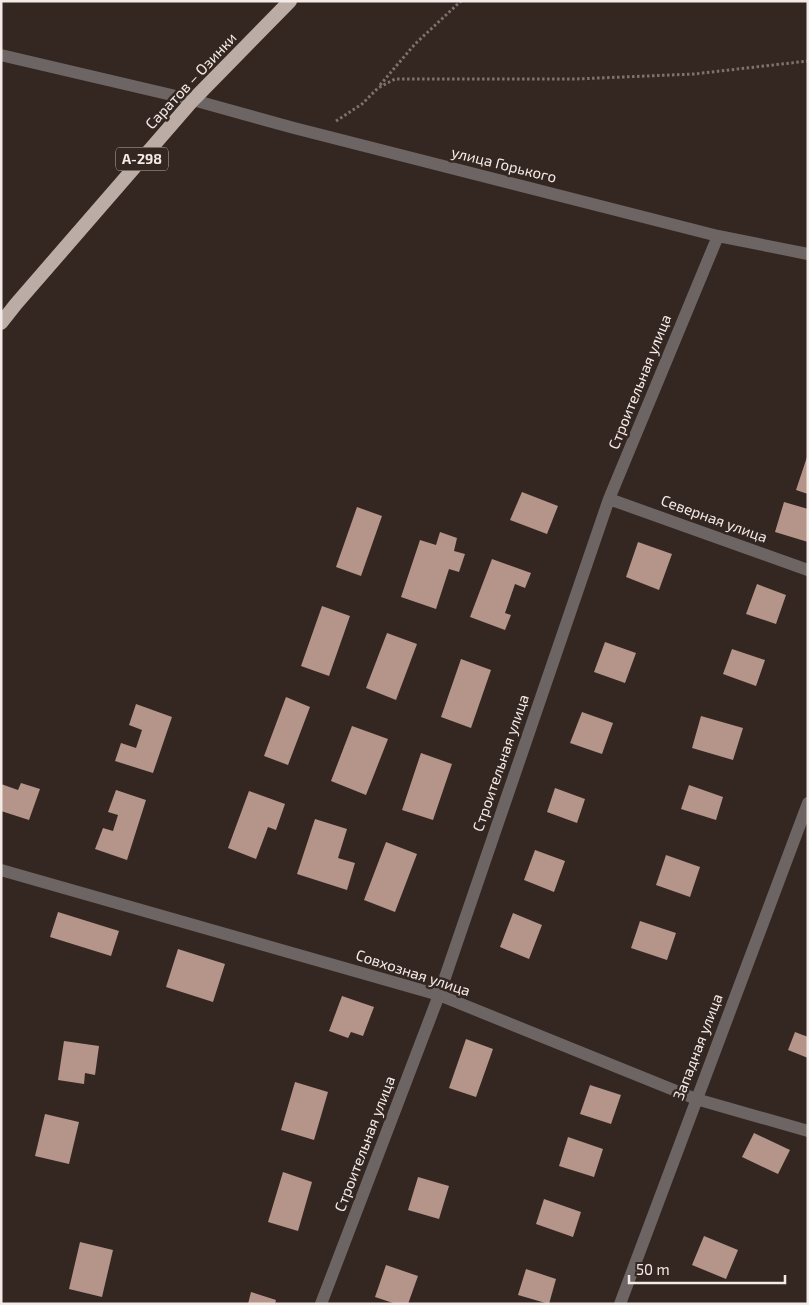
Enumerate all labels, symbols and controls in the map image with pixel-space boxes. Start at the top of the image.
street label: Саратов – Озинки [141,28,240,132]
street label: улица Горького [450,142,559,187]
road number: А-298 [116,148,168,170]
street label: Строительная улица [604,312,675,452]
street label: Северная улица [658,490,770,547]
street label: Строительная улица [468,692,533,834]
street label: Совхозная улица [353,945,473,1000]
street label: Западная улица [668,991,727,1103]
street label: Строительная улица [330,1073,399,1214]
scale bar [629,1252,785,1284]
text: 50 m [636,1260,670,1278]

